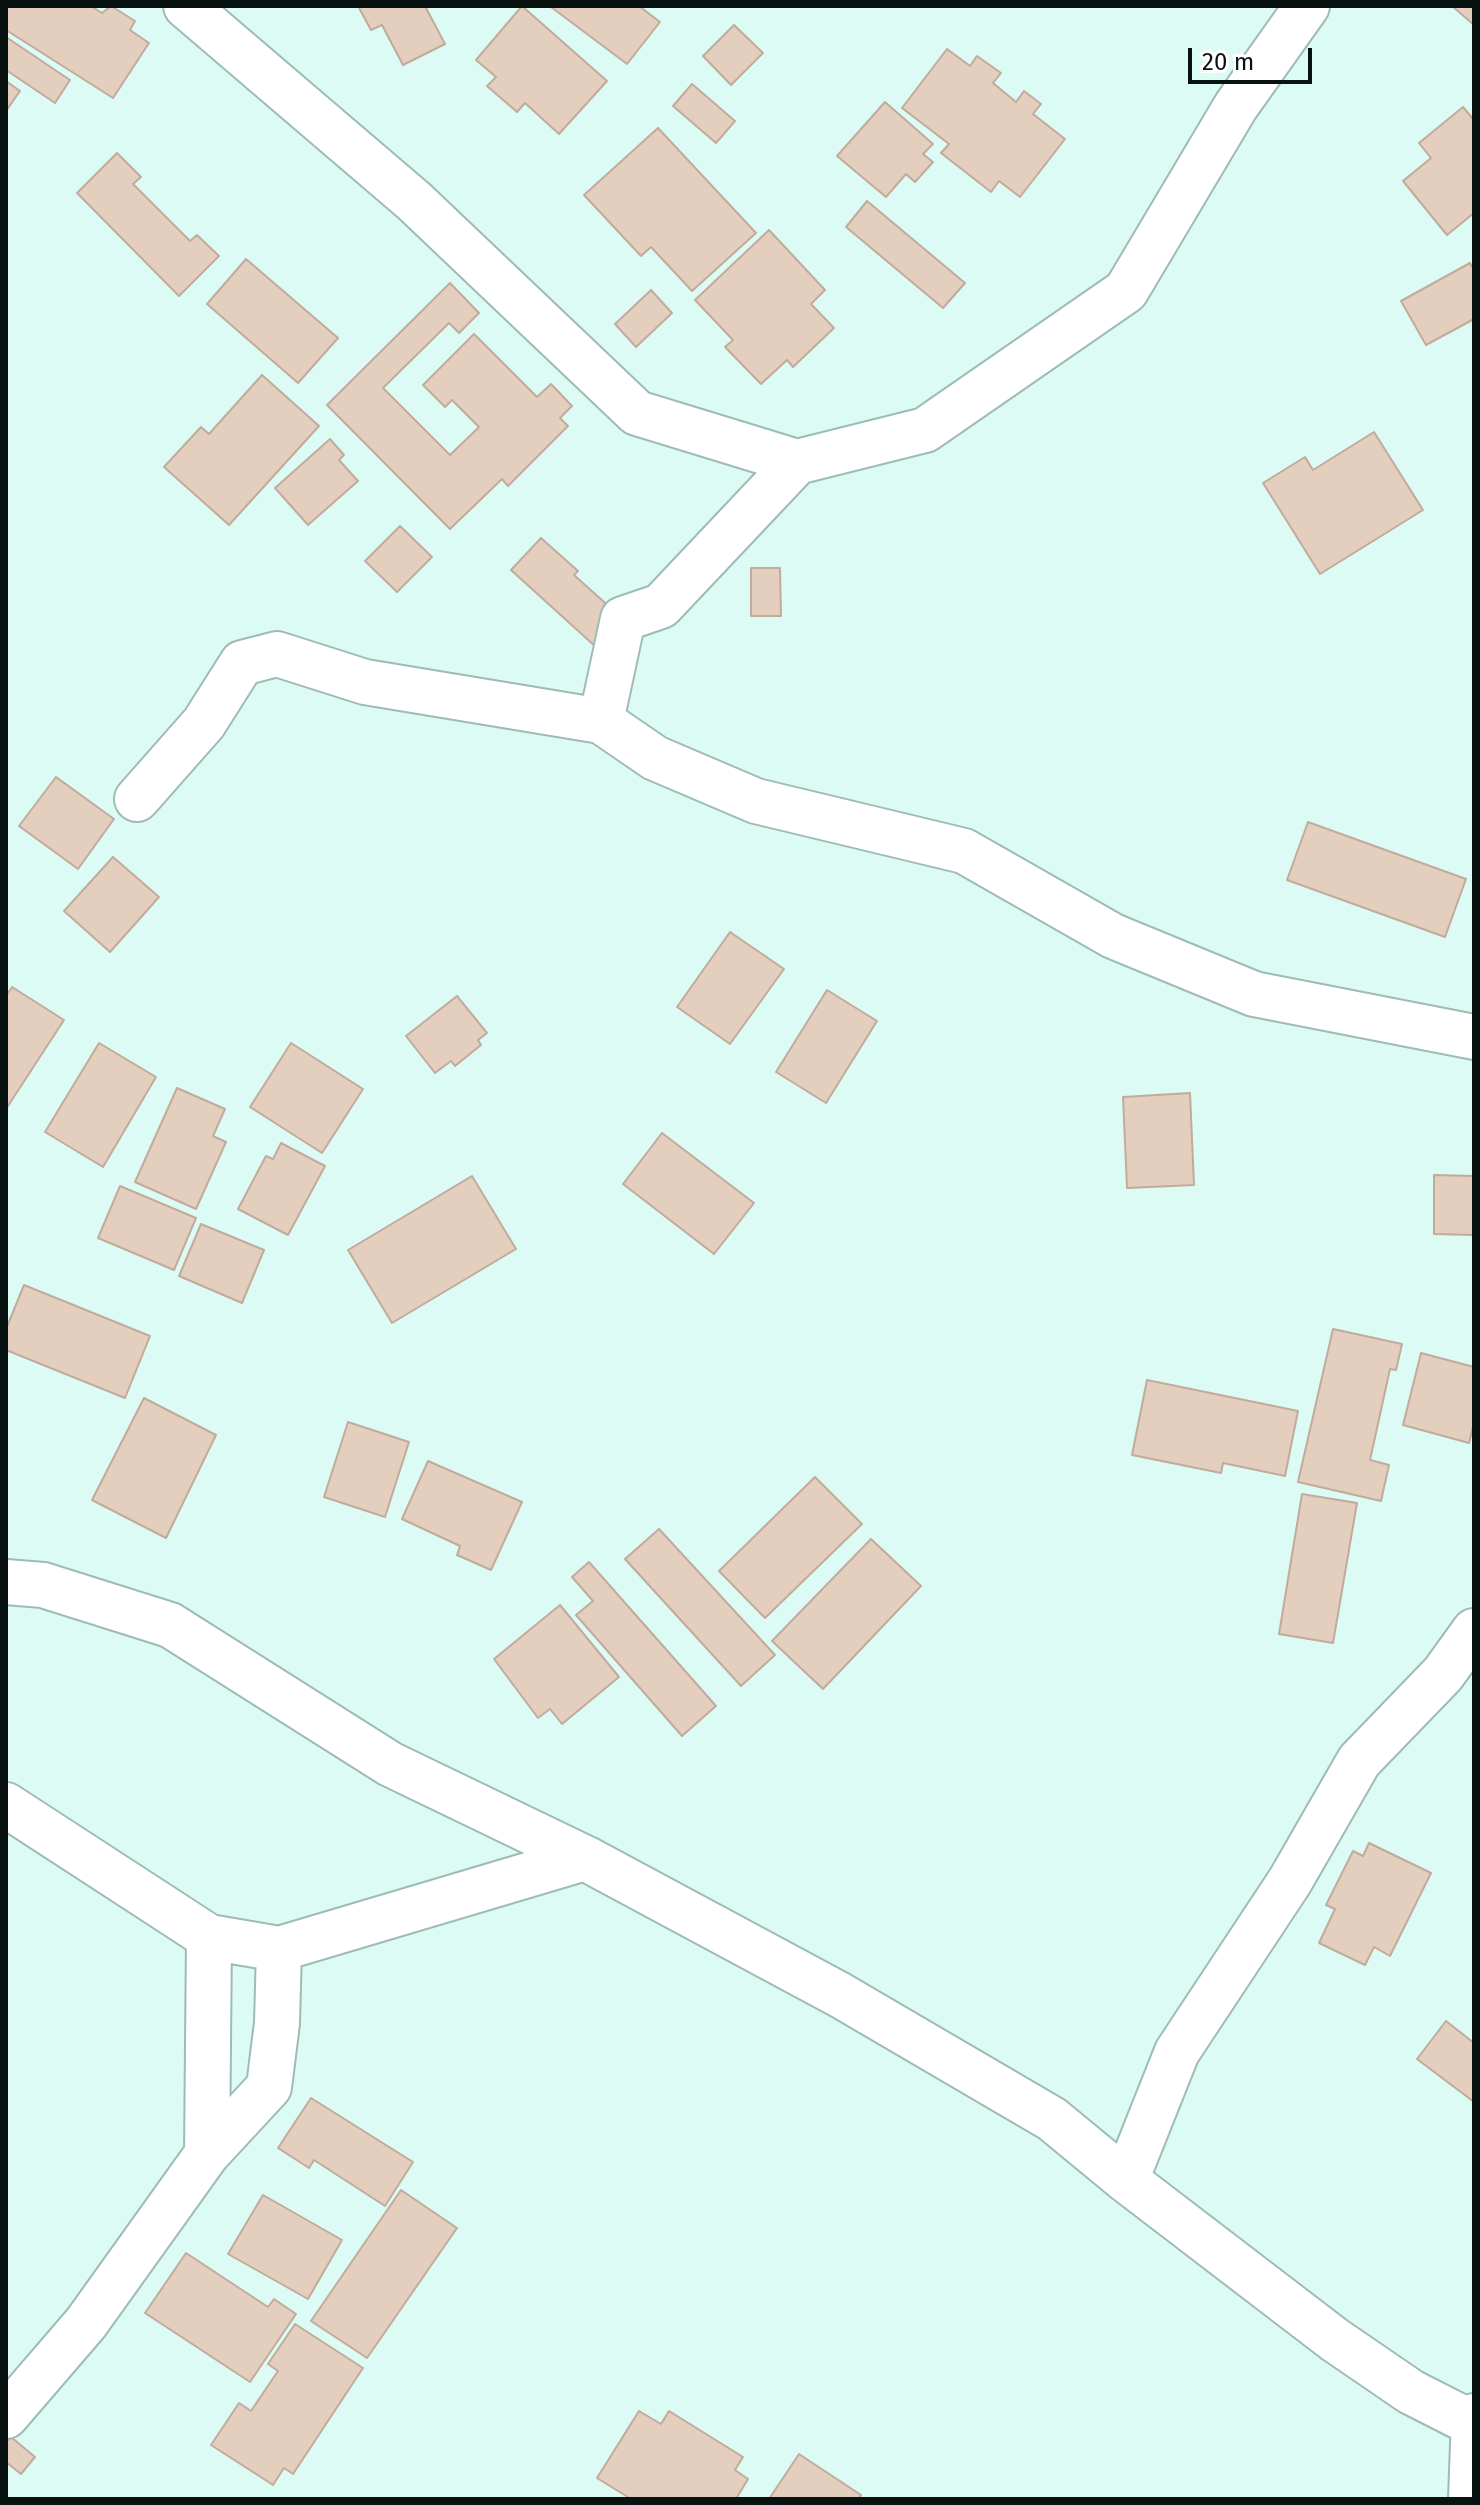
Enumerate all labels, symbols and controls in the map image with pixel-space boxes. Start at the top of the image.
scale bar [1192,32,1316,82]
text: 20 m [1202,48,1254,76]

